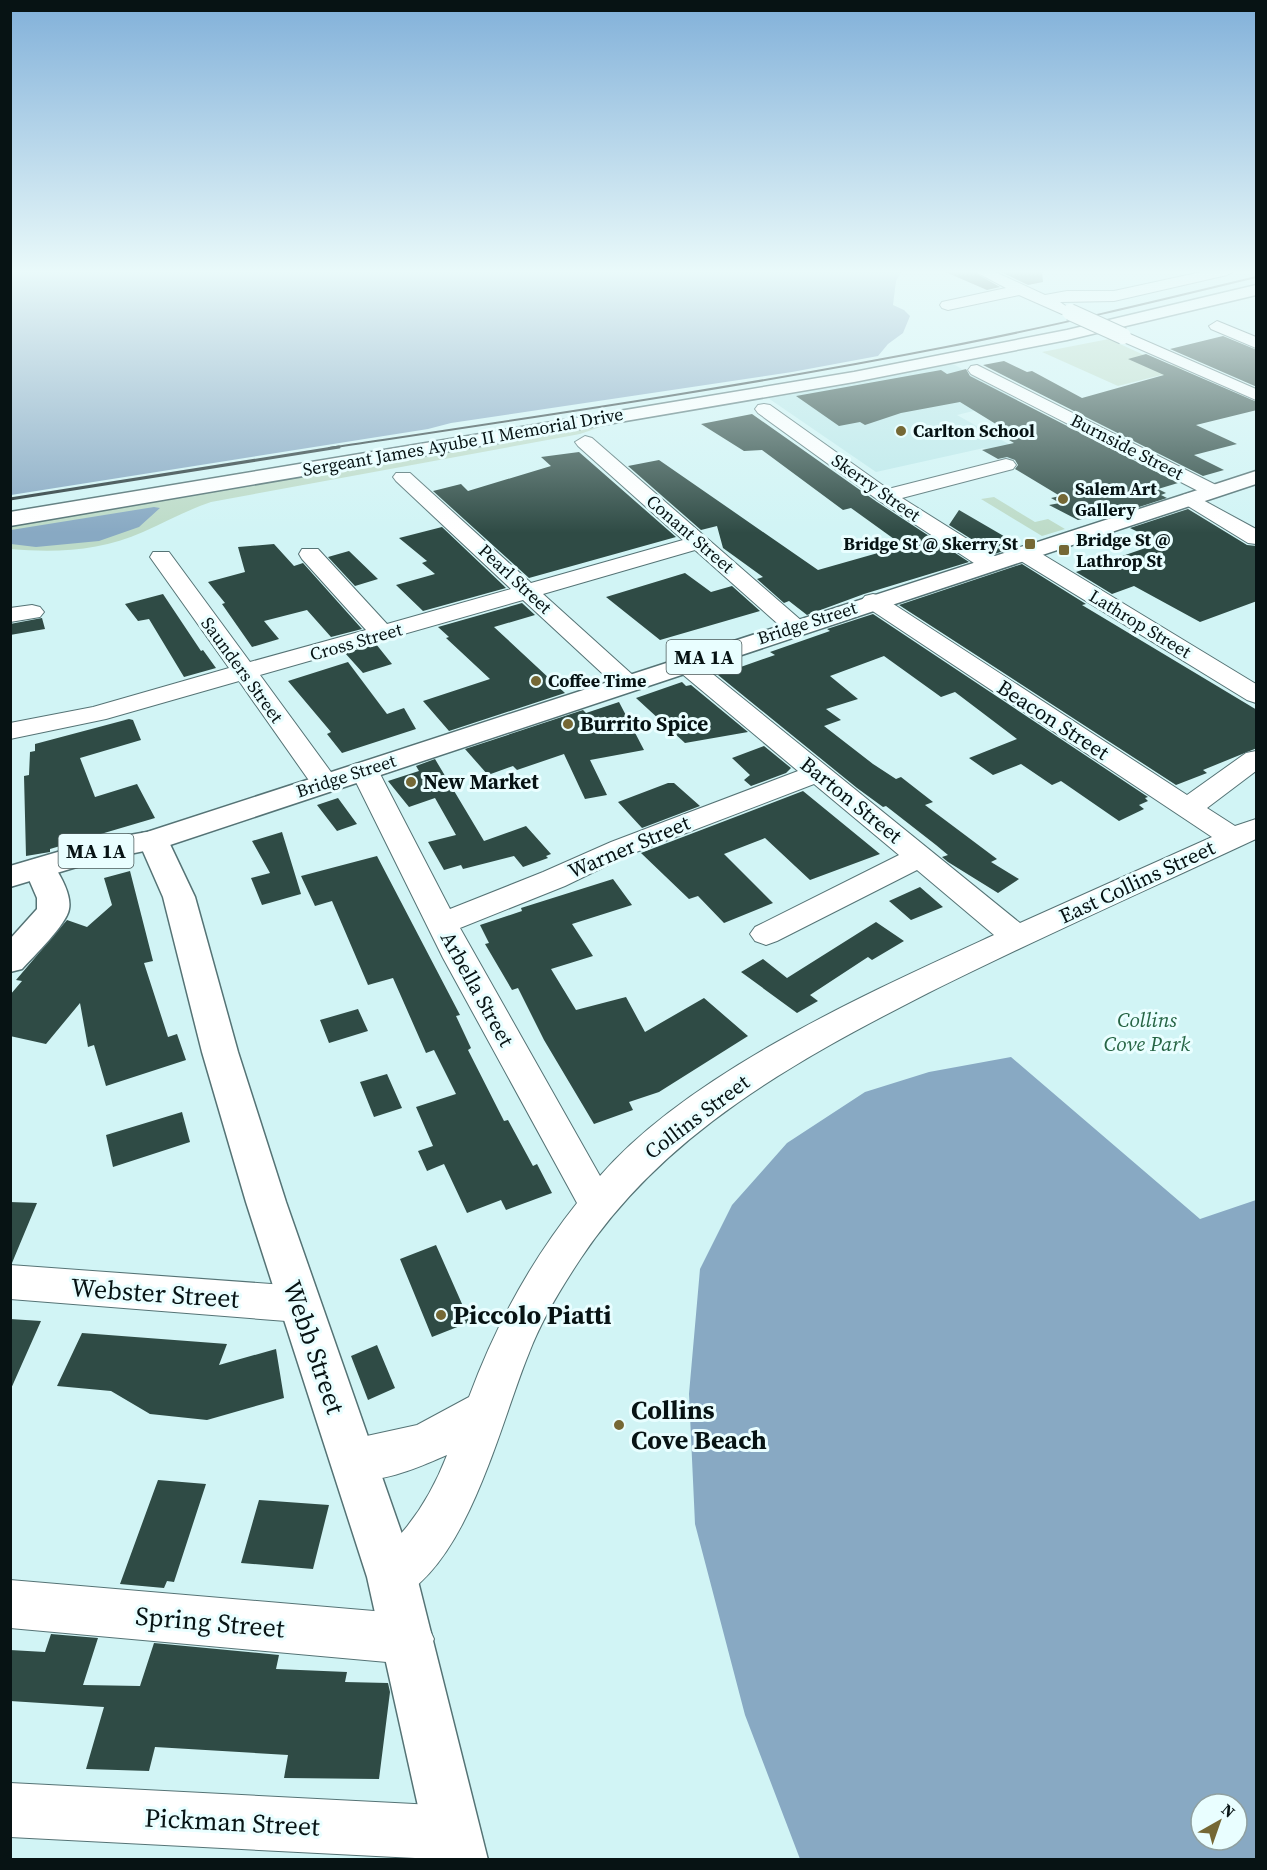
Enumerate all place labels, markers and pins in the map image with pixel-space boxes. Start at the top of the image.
place label: Carlton School [913,418,1035,443]
marker: Carlton School [894,424,908,438]
place label: Salem Art Gallery [1075,476,1157,522]
marker: Salem Art Gallery [1056,492,1070,506]
place label: Bridge St @ Lathrop St [1076,527,1171,573]
place label: Bridge St @ Skerry St [843,531,1019,556]
marker: Bridge St @ Skerry St [1023,537,1037,551]
marker: Bridge St @ Lathrop St [1057,543,1071,557]
place label: Coffee Time [548,668,646,693]
marker: Coffee Time [529,674,543,688]
place label: Burrito Spice [580,709,708,738]
marker: Burrito Spice [561,717,575,731]
place label: New Market [423,767,539,796]
marker: New Market [404,775,418,789]
place label: Piccolo Piatti [453,1297,612,1333]
marker: Piccolo Piatti [434,1308,448,1322]
place label: Collins Cove Beach [631,1392,767,1458]
marker: Collins Cove Beach [612,1418,626,1432]

